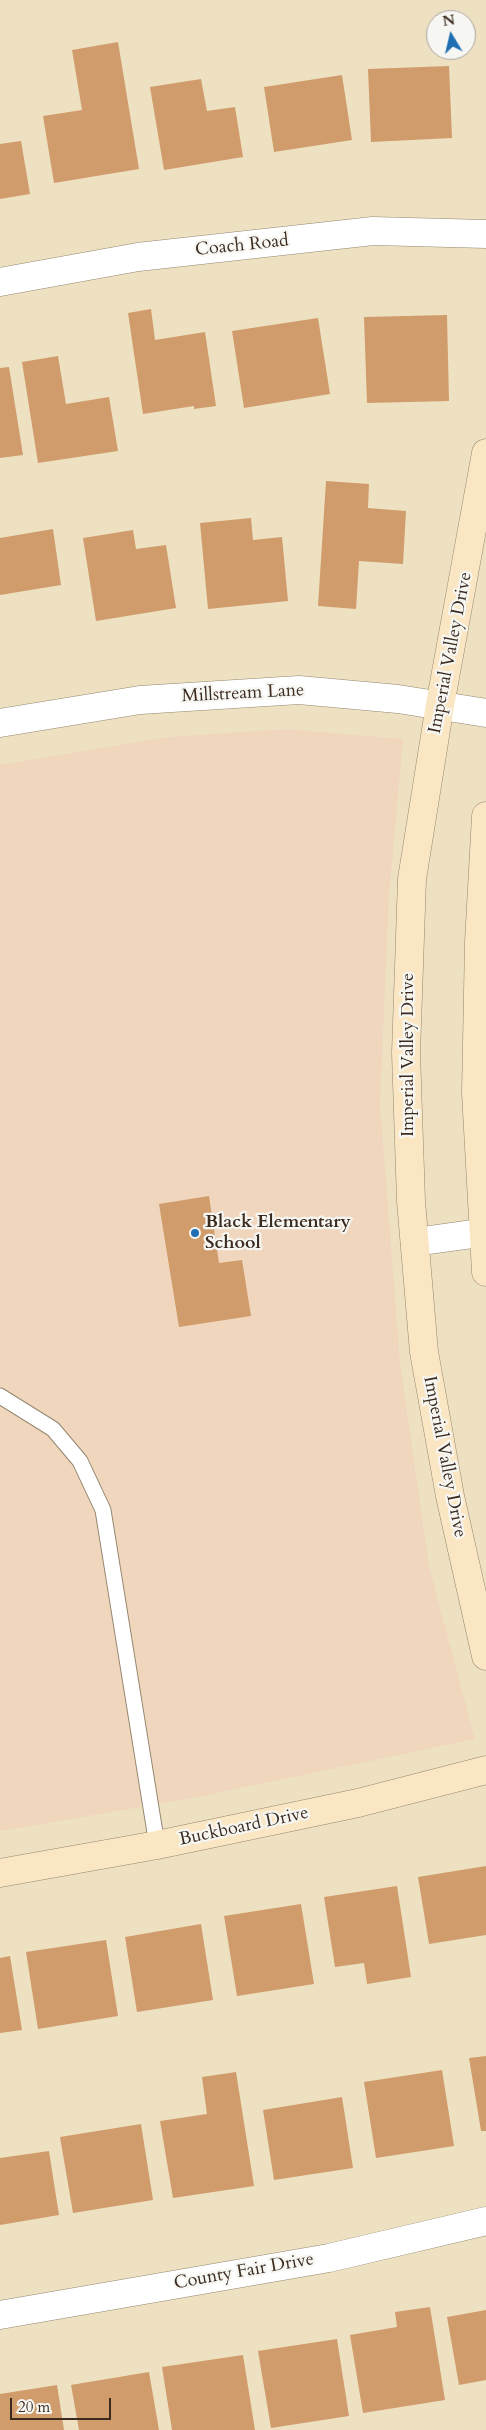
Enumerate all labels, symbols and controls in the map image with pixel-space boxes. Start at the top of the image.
north arrow [426,10,476,60]
text: N [441,10,456,31]
street label: Coach Road [194,230,290,262]
street label: Imperial Valley Drive [425,570,477,736]
street label: Millstream Lane [181,680,305,708]
street label: Imperial Valley Drive [398,973,420,1137]
place label: Black Elementary School [205,1212,351,1254]
marker: Black Elementary School [189,1227,201,1239]
street label: Imperial Valley Drive [418,1374,470,1540]
street label: Buckboard Drive [177,1803,311,1851]
street label: County Fair Drive [172,2249,316,2295]
scale bar [12,2388,114,2420]
text: 20 m [18,2397,50,2417]

